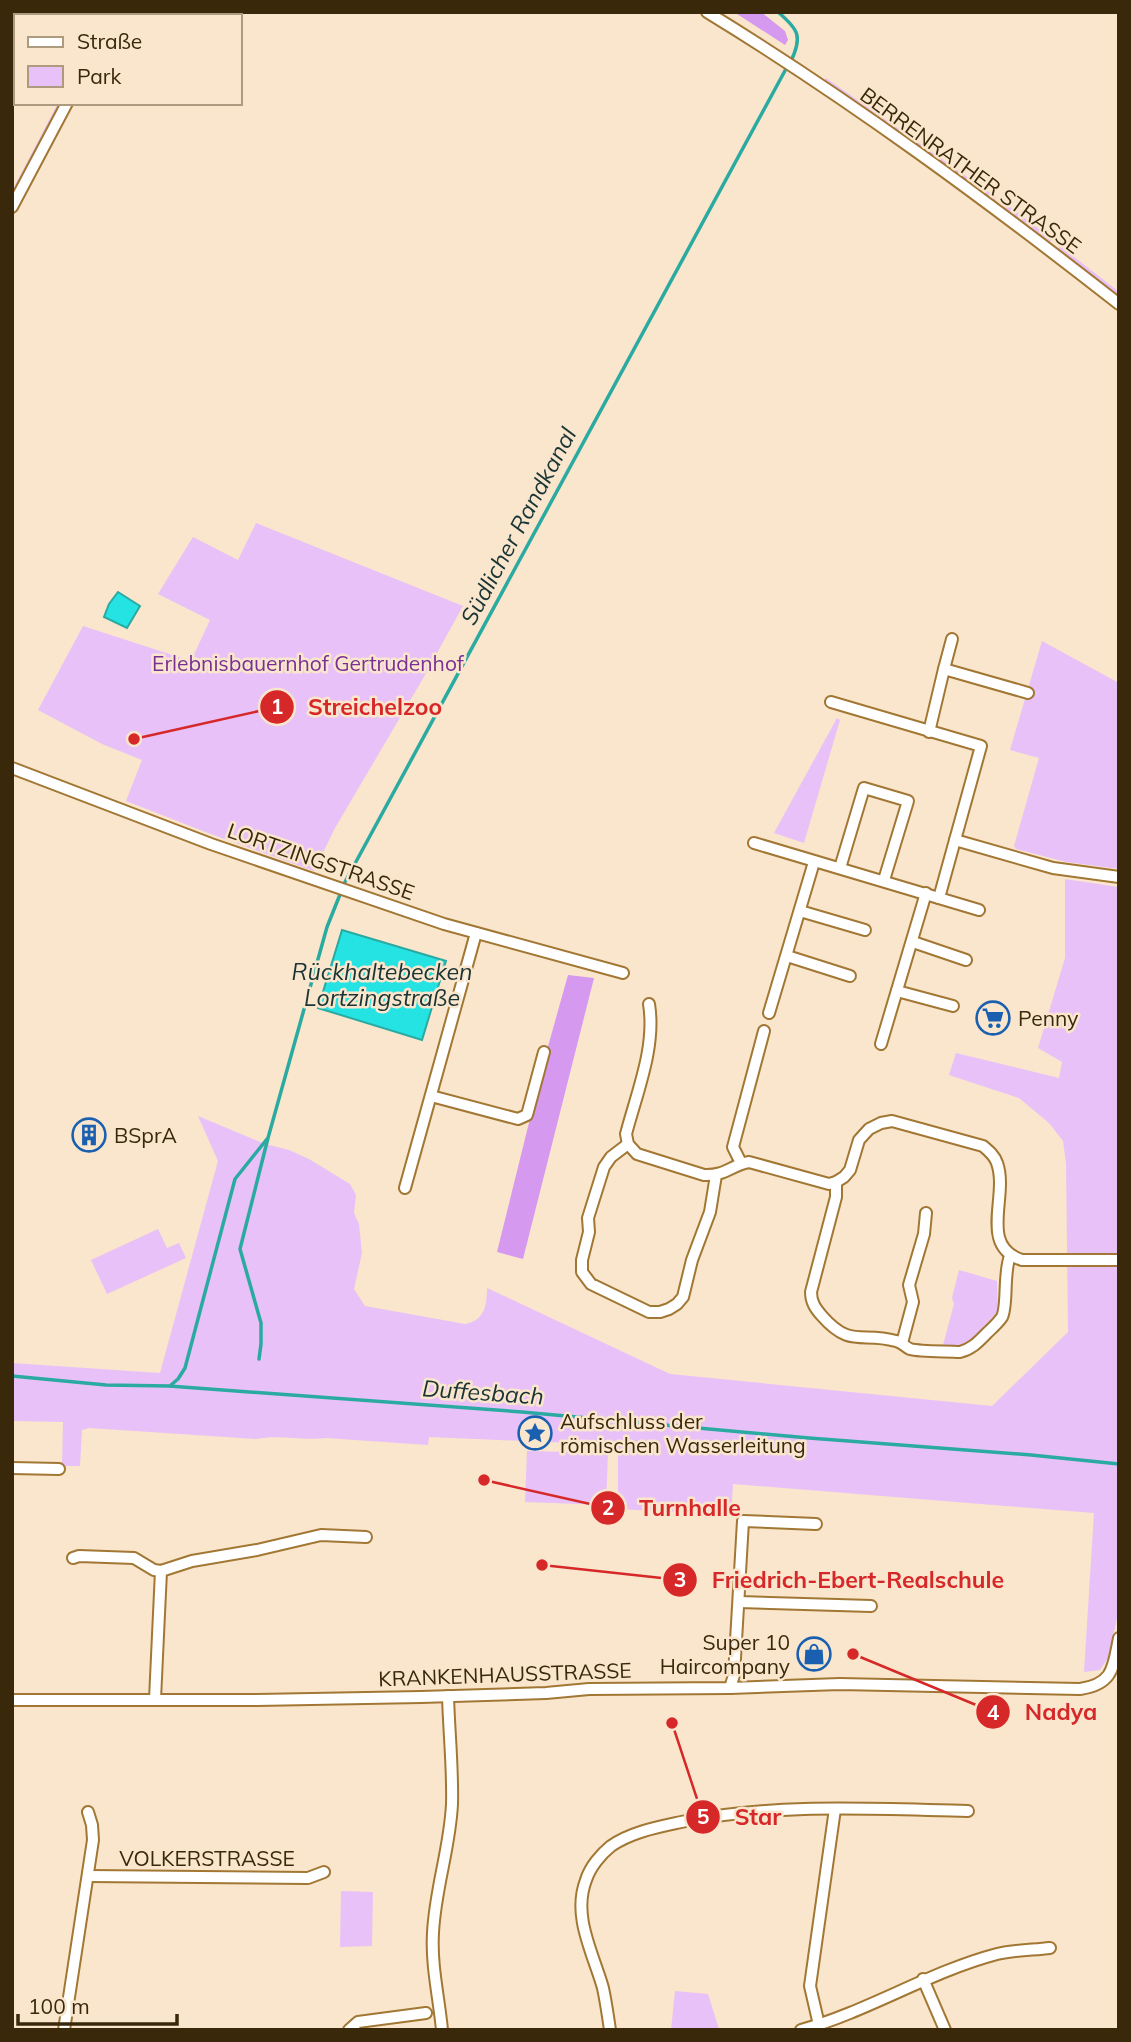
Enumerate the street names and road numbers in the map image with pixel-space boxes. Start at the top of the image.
street label: BERRENRATHER STRASSE [856,81,1086,259]
street label: LORTZINGSTRASSE [224,817,418,905]
street label: KRANKENHAUSSTRASSE [378,1657,632,1691]
street label: VOLKERSTRASSE [119,1845,295,1871]

